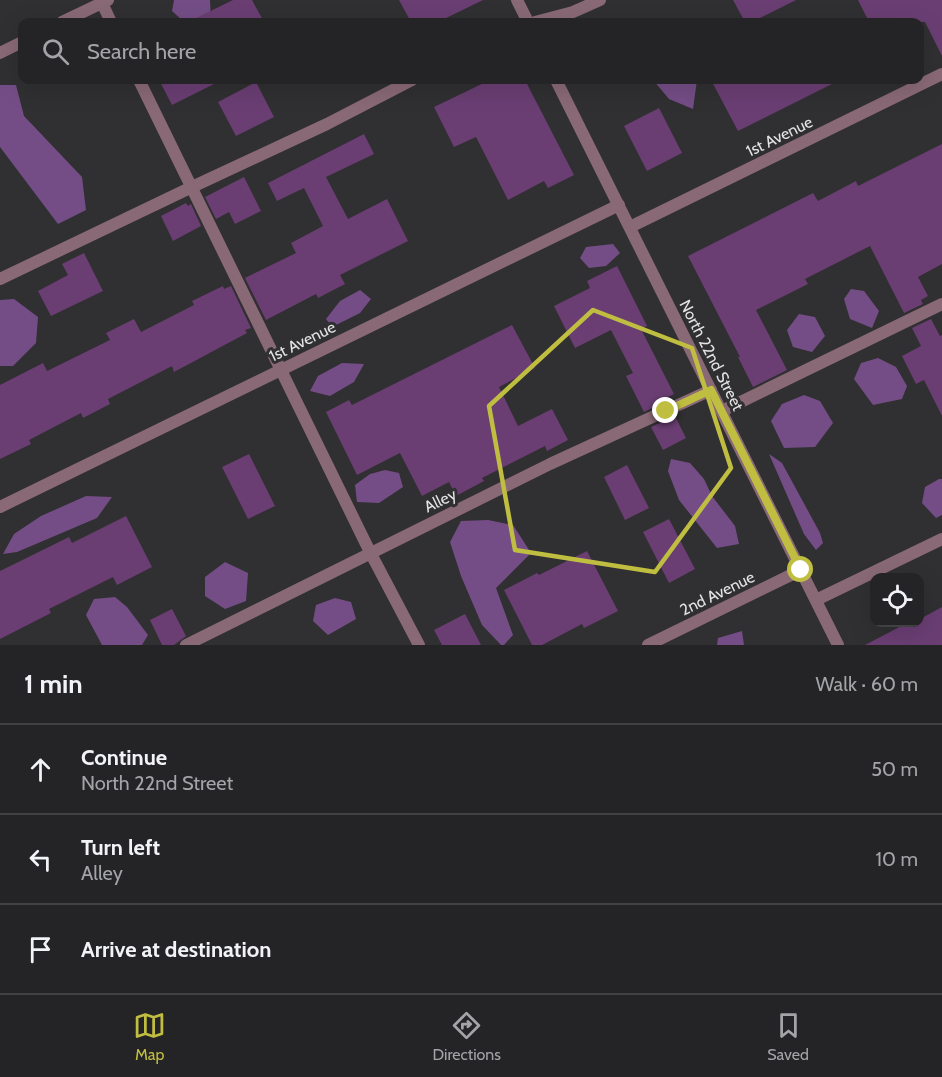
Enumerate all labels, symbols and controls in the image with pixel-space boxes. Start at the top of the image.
search box [18,18,924,84]
icon: search [39,35,72,68]
text: Search here [87,38,196,65]
street label: 1st Avenue [743,112,816,161]
street label: North 22nd Street [675,297,748,414]
street label: 1st Avenue [266,317,339,366]
route end [652,397,678,423]
street label: Alley [421,485,459,516]
route start [787,556,813,582]
street label: 2nd Avenue [677,567,758,620]
map controls [870,573,924,627]
button: locate [870,573,924,627]
text: 1 min [24,668,83,700]
text: Walk · 60 m [815,672,918,696]
text: Continue [81,744,167,771]
icon: ahead [24,753,57,786]
text: 50 m [871,757,918,781]
text: North 22nd Street [81,771,233,795]
text: Turn left [81,834,160,861]
icon: left [24,843,57,876]
text: 10 m [875,847,918,871]
text: Alley [81,861,123,885]
icon: arrive [24,933,57,966]
text: Arrive at destination [81,936,271,963]
tab: Map [133,1009,166,1064]
tab: Directions [433,1009,501,1064]
tab: Saved [767,1009,809,1064]

